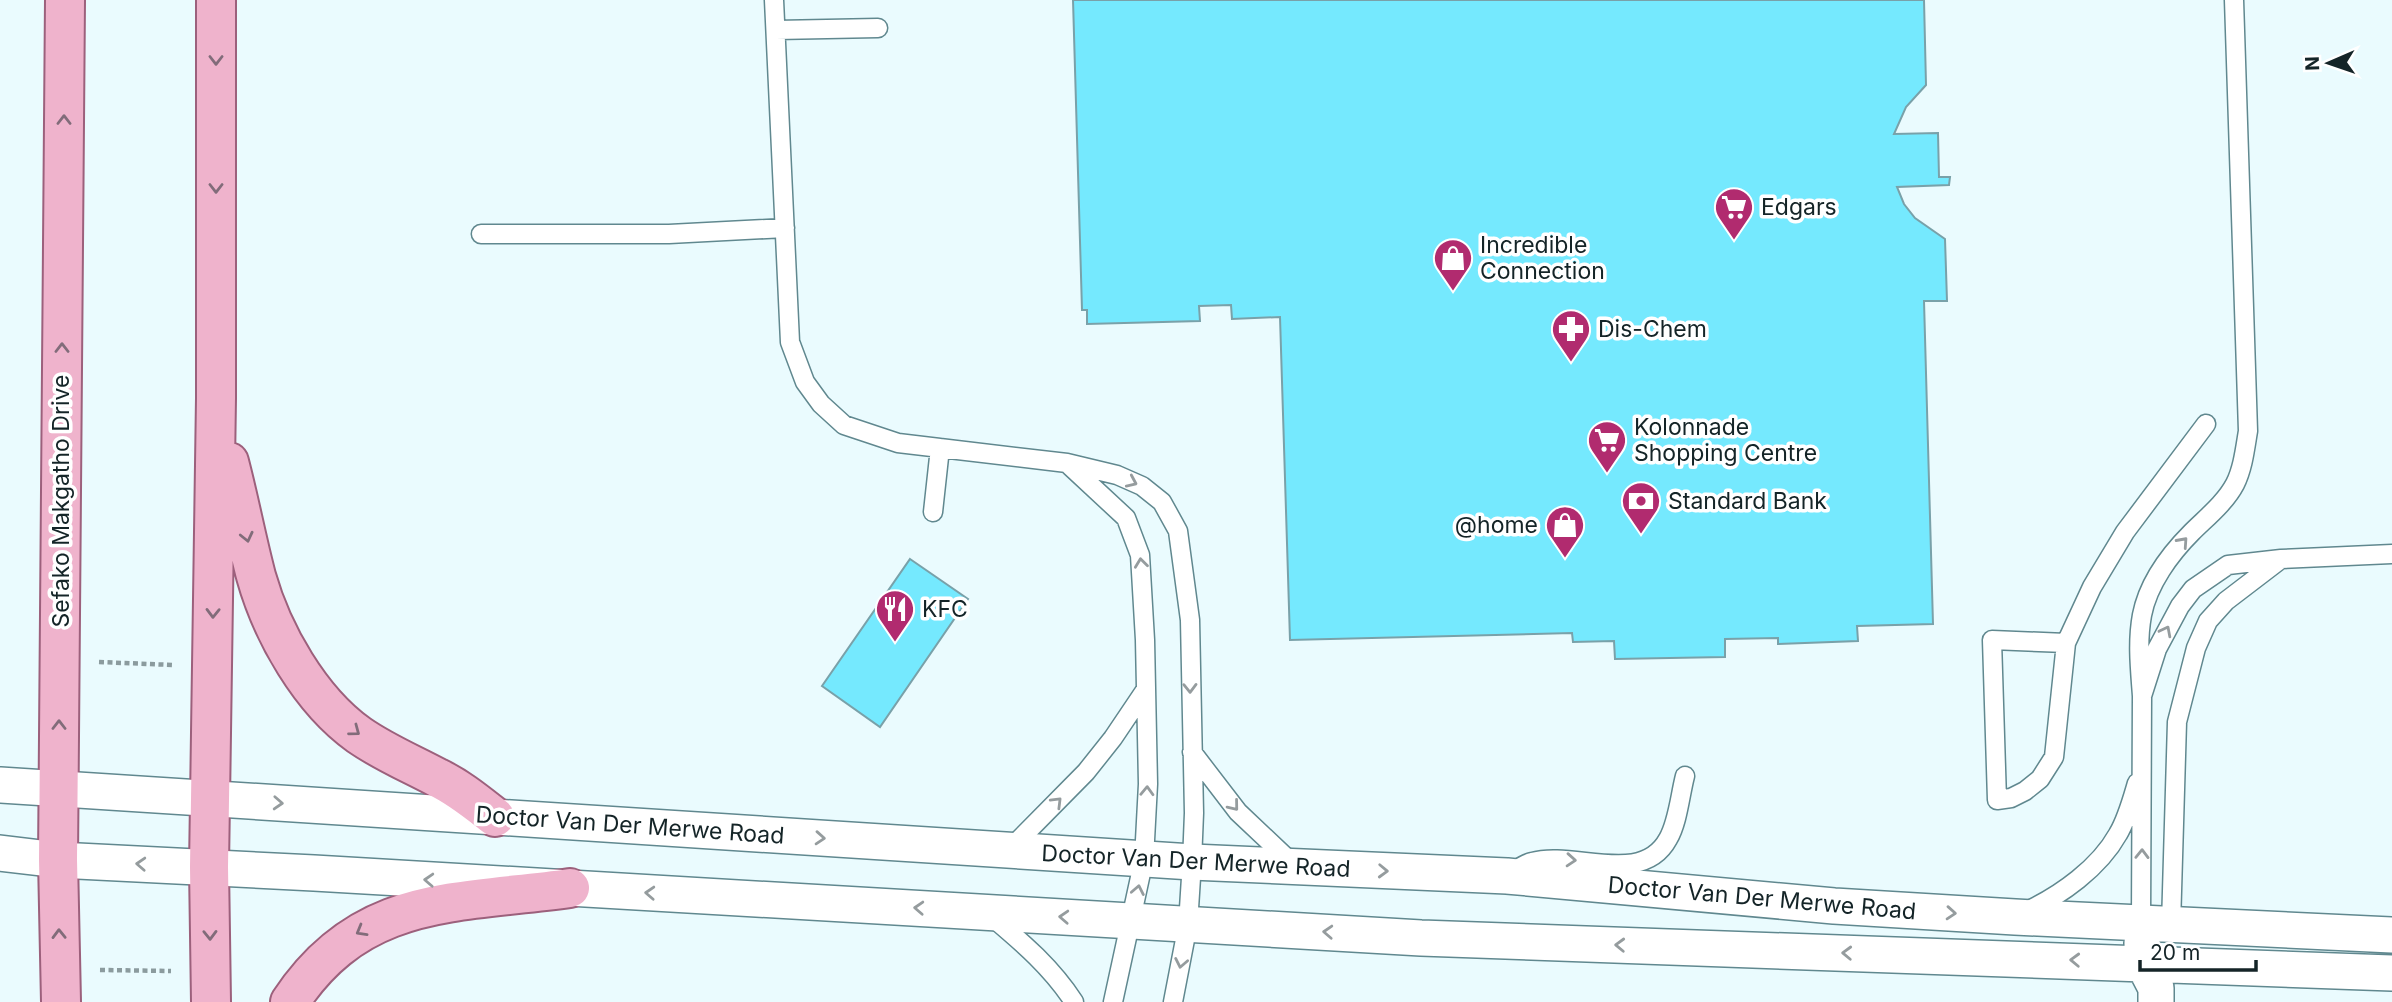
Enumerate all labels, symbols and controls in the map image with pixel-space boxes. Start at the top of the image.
north arrow [2294,28,2364,98]
one-way arrow [208,55,224,66]
text: N [2301,56,2324,71]
one-way arrow [56,115,72,125]
one-way arrow [208,183,224,194]
supermarket icon: Edgars [1713,186,1755,241]
place label: Edgars [1761,193,1837,221]
place label: Incredible Connection [1480,231,1605,285]
shop icon: Incredible Connection [1432,237,1474,292]
pharmacy icon: Dis-Chem [1550,308,1592,363]
place label: Dis-Chem [1598,315,1707,343]
one-way arrow [54,342,70,353]
street label: Sefako Makgatho Drive [47,375,75,627]
place label: Kolonnade Shopping Centre [1634,413,1817,467]
supermarket icon: Kolonnade Shopping Centre [1586,419,1628,474]
one-way arrow [1125,474,1137,488]
bank icon: Standard Bank [1620,480,1662,535]
place label: Standard Bank [1668,487,1827,515]
shop icon: @home [1544,504,1586,559]
place label: @home [1455,511,1538,539]
one-way arrow [238,530,253,542]
one-way arrow [2175,537,2187,550]
one-way arrow [1133,558,1148,569]
restaurant icon: KFC [874,588,916,643]
place label: KFC [922,595,968,623]
one-way arrow [205,609,221,619]
one-way arrow [2158,626,2172,638]
one-way arrow [1182,683,1198,694]
one-way arrow [52,719,67,730]
one-way arrow [347,723,360,736]
one-way arrow [1140,785,1155,796]
one-way arrow [273,795,284,810]
one-way arrow [1049,797,1062,810]
one-way arrow [1226,798,1238,811]
street label: Doctor Van Der Merwe Road [475,800,785,850]
one-way arrow [815,830,826,845]
street label: Doctor Van Der Merwe Road [1041,839,1351,883]
one-way arrow [2134,848,2149,859]
one-way arrow [1566,853,1577,868]
one-way arrow [135,856,146,871]
one-way arrow [1377,864,1388,879]
street label: Doctor Van Der Merwe Road [1607,871,1917,925]
one-way arrow [423,872,434,887]
one-way arrow [1130,884,1145,896]
one-way arrow [645,885,656,900]
one-way arrow [913,901,924,916]
one-way arrow [1946,905,1957,920]
one-way arrow [1058,910,1069,925]
one-way arrow [355,923,368,936]
one-way arrow [1322,925,1333,940]
one-way arrow [52,928,67,939]
scale bar [2140,928,2256,972]
one-way arrow [202,930,218,940]
one-way arrow [1614,937,1625,952]
text: 20 m [2150,940,2200,965]
one-way arrow [1841,945,1852,960]
one-way arrow [2069,953,2080,968]
one-way arrow [1174,957,1189,969]

